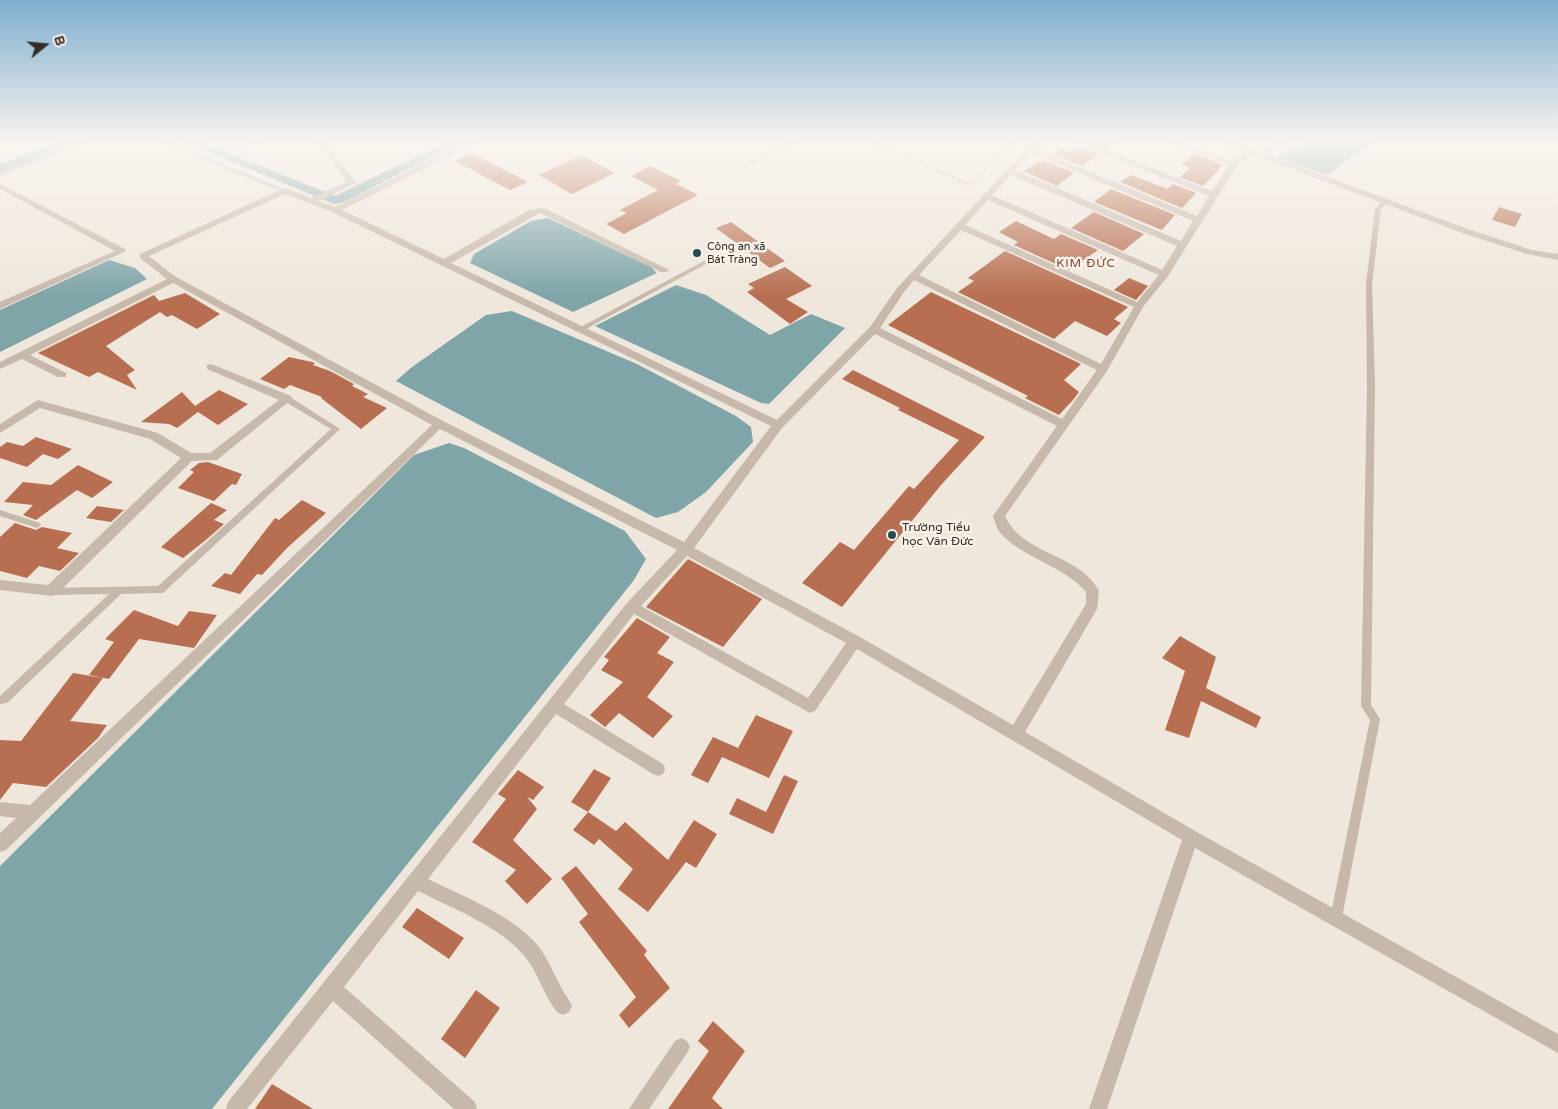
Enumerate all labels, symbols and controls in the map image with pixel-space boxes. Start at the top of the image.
north arrow [20,20,70,70]
text: B [50,33,69,48]
place label: Công an xã Bát Tràng [707,240,766,266]
marker: Công an xã Bát Tràng [691,247,703,259]
district label: KIM ĐỨC [1055,257,1117,271]
place label: Trường Tiểu học Văn Đức [902,521,974,549]
marker: Trường Tiểu học Văn Đức [886,529,898,541]

